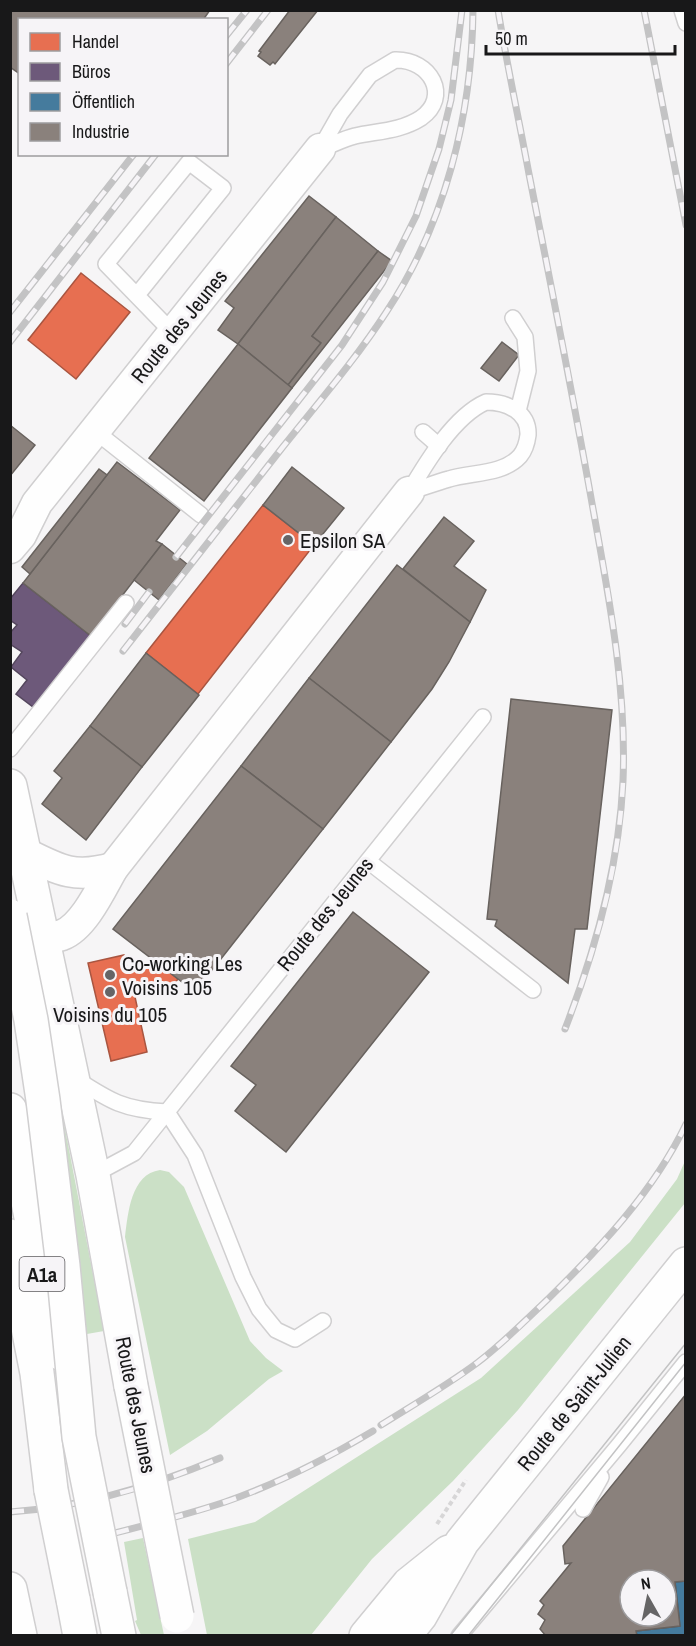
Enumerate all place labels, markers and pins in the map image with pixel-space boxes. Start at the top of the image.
place label: Epsilon SA [300,526,386,555]
marker: Epsilon SA [281,533,295,547]
place label: Co-working Les Voisins 105 [122,949,243,1002]
marker: Co-working Les Voisins 105 [103,968,117,982]
marker: Voisins du 105 [103,985,117,999]
place label: Voisins du 105 [53,1000,167,1029]

